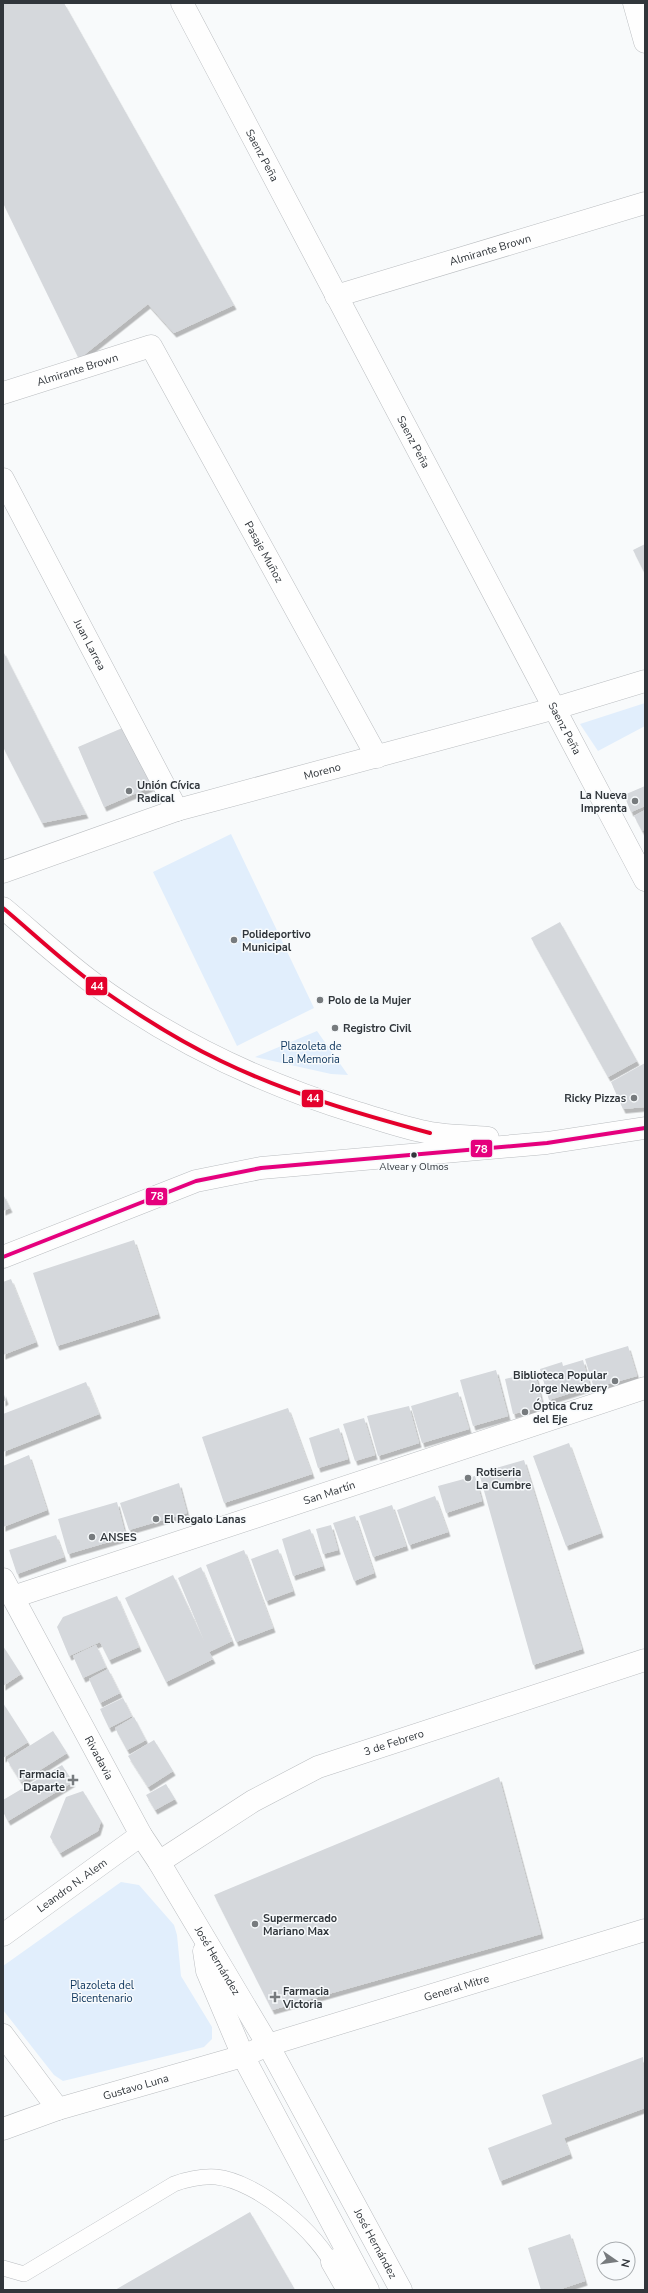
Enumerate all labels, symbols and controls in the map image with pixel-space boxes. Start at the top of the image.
street label: Saenz Peña [242,126,282,184]
street label: Almirante Brown [447,230,533,269]
street label: Almirante Brown [35,349,120,389]
street label: Saenz Peña [394,413,434,471]
street label: Pasaje Muñoz [241,518,287,585]
street label: Juan Larrea [70,615,110,673]
street label: Saenz Peña [545,699,585,757]
street label: Moreno [302,759,342,783]
place label: Unión Cívica Radical [137,778,200,806]
marker: Unión Cívica Radical [124,786,134,796]
place label: La Nueva Imprenta [580,788,627,816]
marker: La Nueva Imprenta [630,796,640,806]
place label: Polideportivo Municipal [242,927,311,955]
marker: Polideportivo Municipal [229,935,239,945]
line badge: 44 [85,976,108,996]
text: 44 [90,979,104,994]
place label: Polo de la Mujer [328,993,412,1008]
marker: Polo de la Mujer [315,995,325,1005]
place label: Registro Civil [343,1021,412,1036]
marker: Registro Civil [330,1023,340,1033]
park label: Plazoleta de La Memoria [281,1039,342,1067]
line badge: 44 [301,1089,324,1108]
text: 44 [306,1091,320,1106]
place label: Ricky Pizzas [564,1091,626,1106]
marker: Ricky Pizzas [629,1093,639,1103]
line badge: 78 [470,1139,493,1158]
text: 78 [474,1142,488,1157]
marker: Alvear y Olmos [409,1150,419,1160]
place label: Alvear y Olmos [379,1160,449,1174]
line badge: 78 [145,1187,168,1206]
text: 78 [150,1189,164,1204]
place label: Biblioteca Popular Jorge Newbery [513,1368,608,1396]
marker: Biblioteca Popular Jorge Newbery [610,1376,620,1386]
place label: Óptica Cruz del Eje [533,1398,593,1427]
marker: Óptica Cruz del Eje [520,1407,530,1417]
place label: Rotiseria La Cumbre [476,1465,531,1493]
marker: Rotiseria La Cumbre [463,1473,473,1483]
street label: San Martín [301,1477,357,1508]
place label: El Regalo Lanas [164,1512,246,1527]
marker: El Regalo Lanas [151,1514,161,1524]
place label: ANSES [100,1530,137,1545]
marker: ANSES [87,1532,97,1542]
street label: 3 de Febrero [362,1725,426,1759]
street label: Rivadavia [81,1733,117,1782]
place label: Farmacia Daparte [19,1767,65,1795]
marker: Farmacia Daparte [68,1775,78,1785]
street label: Leandro N. Alem [34,1855,110,1916]
place label: Supermercado Mariano Max [263,1911,337,1939]
marker: Supermercado Mariano Max [250,1919,260,1929]
street label: José Hernández [191,1923,244,1998]
street label: General Mitre [422,1970,491,2005]
park label: Plazoleta del Bicentenario [70,1978,135,2006]
place label: Farmacia Victoria [282,1984,329,2012]
marker: Farmacia Victoria [270,1992,280,2002]
street label: Gustavo Luna [101,2070,170,2103]
street label: José Hernández [350,2205,401,2281]
north arrow [596,2241,636,2281]
text: N [617,2257,633,2269]

